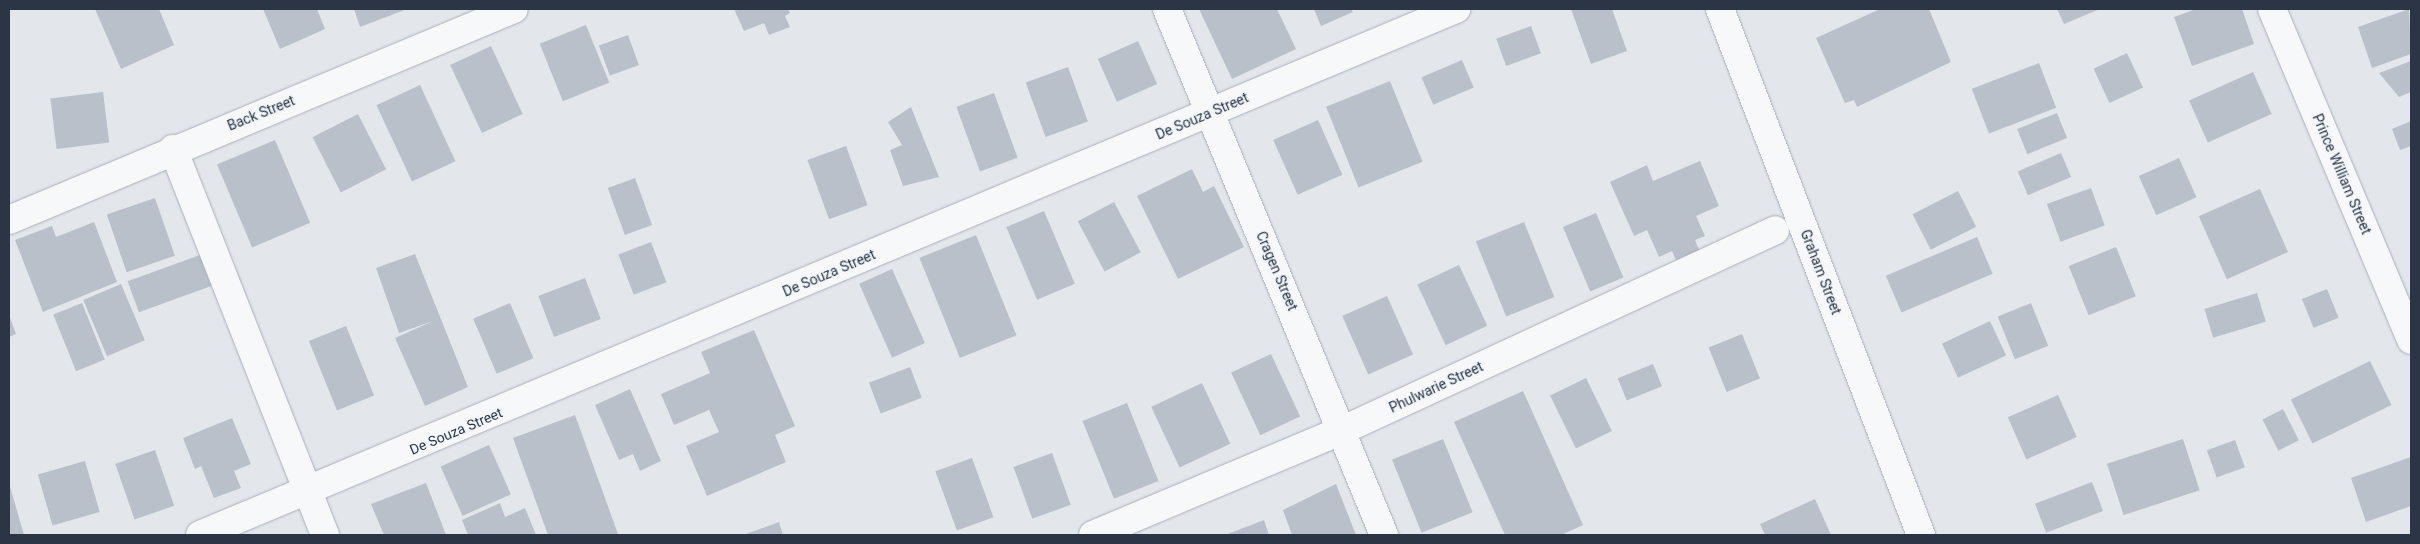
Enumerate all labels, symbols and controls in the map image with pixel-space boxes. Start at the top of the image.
street label: De Souza Street [1153,89,1251,143]
street label: Back Street [225,92,297,134]
street label: Prince William Street [2309,111,2375,237]
street label: Graham Street [1797,227,1845,317]
street label: Cragen Street [1253,229,1301,313]
street label: De Souza Street [780,246,878,300]
street label: Phulwarie Street [1386,358,1486,416]
street label: De Souza Street [407,404,505,458]

